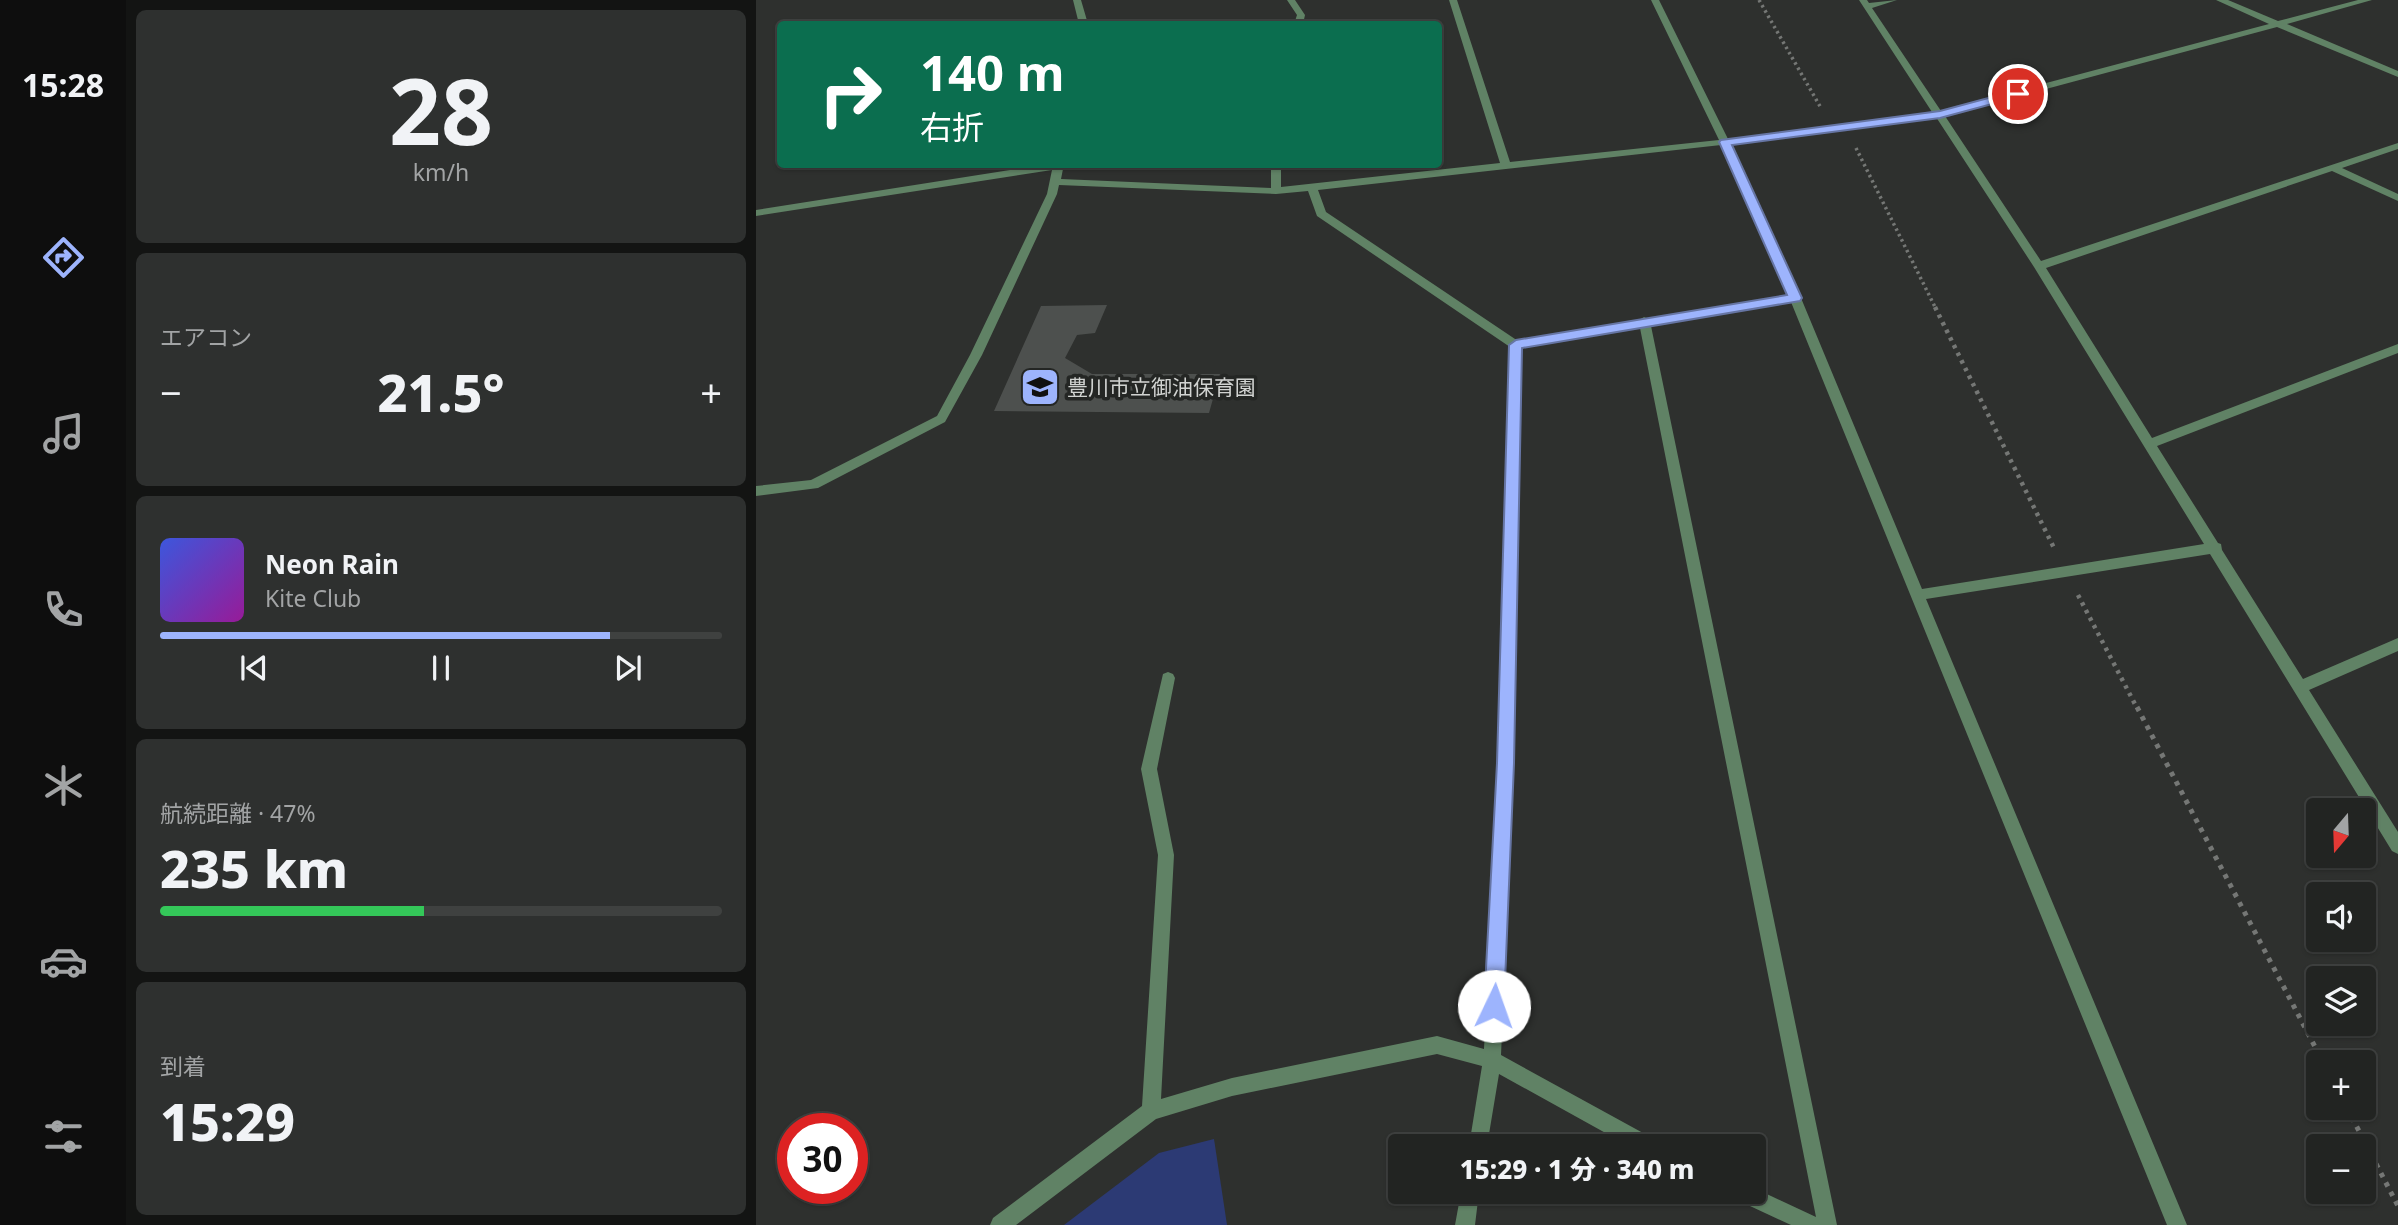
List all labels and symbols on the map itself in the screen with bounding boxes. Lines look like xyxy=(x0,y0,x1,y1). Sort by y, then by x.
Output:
pin xyxy=(1988,64,2048,124)
school or university icon: 豊川市立御油保育園 xyxy=(1019,366,1061,408)
place label: 豊川市立御油保育園 xyxy=(1067,373,1256,401)
north arrow xyxy=(2306,798,2376,868)
position arrow xyxy=(1457,969,1531,1043)
speed limit sign: 30 xyxy=(777,1113,868,1204)

